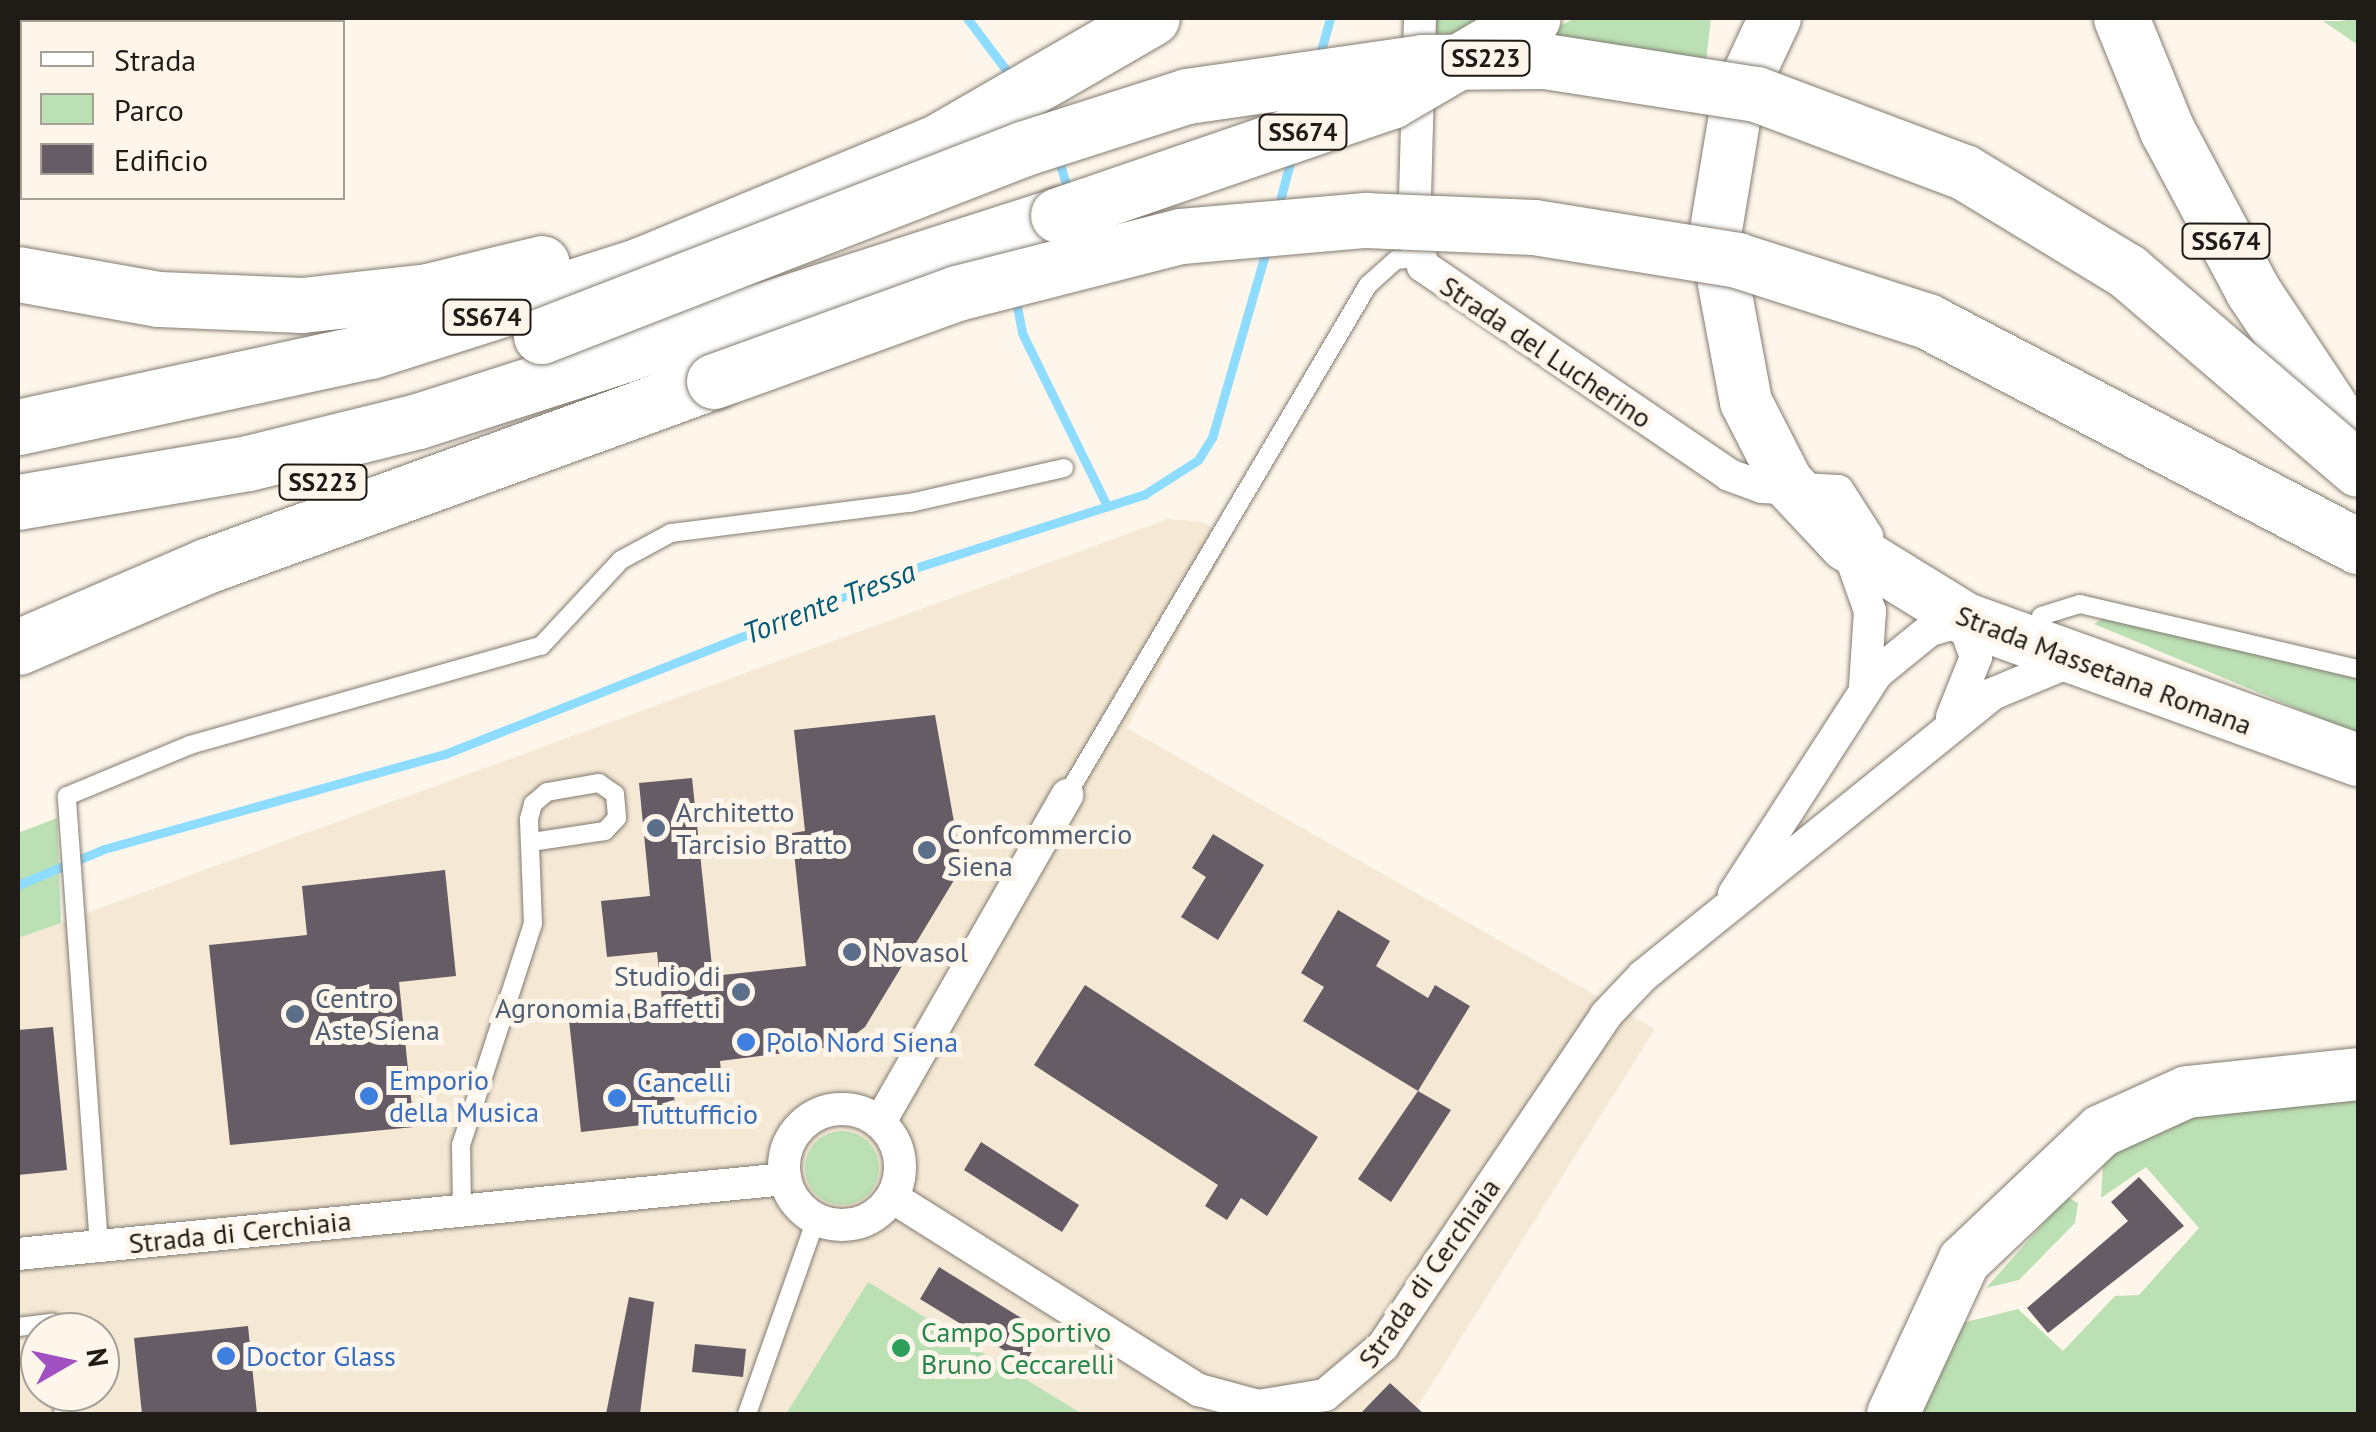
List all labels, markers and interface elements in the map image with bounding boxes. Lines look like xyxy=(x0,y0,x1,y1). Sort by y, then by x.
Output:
legend xyxy=(20,20,345,200)
road number: SS223 xyxy=(1441,38,1531,78)
text: Strada xyxy=(114,40,196,79)
text: Parco xyxy=(114,90,184,129)
road number: SS674 xyxy=(1258,112,1348,152)
text: Edificio xyxy=(114,140,208,179)
road number: SS674 xyxy=(2181,221,2271,261)
street label: Strada del Lucherino xyxy=(1434,269,1658,435)
road number: SS674 xyxy=(442,297,532,337)
road number: SS223 xyxy=(278,462,368,502)
water label: Torrente Tressa xyxy=(737,552,921,652)
street label: Strada Massetana Romana xyxy=(1951,598,2257,742)
place label: Architetto Tarcisio Bratto xyxy=(676,795,847,861)
marker: Architetto Tarcisio Bratto xyxy=(645,817,667,839)
place label: Confcommercio Siena xyxy=(947,817,1132,883)
marker: Confcommercio Siena xyxy=(916,839,938,861)
place label: Novasol xyxy=(872,935,968,969)
marker: Novasol xyxy=(841,941,863,963)
place label: Studio di Agronomia Baffetti xyxy=(495,959,721,1025)
place label: Centro Aste Siena xyxy=(315,981,440,1047)
marker: Studio di Agronomia Baffetti xyxy=(730,981,752,1003)
marker: Centro Aste Siena xyxy=(284,1003,306,1025)
place label: Polo Nord Siena xyxy=(766,1025,958,1059)
marker: Polo Nord Siena xyxy=(735,1031,757,1053)
place label: Emporio della Musica xyxy=(389,1063,539,1129)
place label: Cancelli Tuttufficio xyxy=(637,1065,758,1131)
marker: Emporio della Musica xyxy=(358,1085,380,1107)
marker: Cancelli Tuttufficio xyxy=(606,1087,628,1109)
street label: Strada di Cerchiaia xyxy=(1351,1172,1507,1374)
street label: Strada di Cerchiaia xyxy=(127,1204,353,1260)
north arrow xyxy=(20,1312,120,1412)
place label: Campo Sportivo Bruno Ceccarelli xyxy=(921,1315,1115,1381)
marker: Campo Sportivo Bruno Ceccarelli xyxy=(890,1337,912,1359)
place label: Doctor Glass xyxy=(246,1339,396,1373)
marker: Doctor Glass xyxy=(215,1345,237,1367)
text: N xyxy=(78,1346,118,1370)

